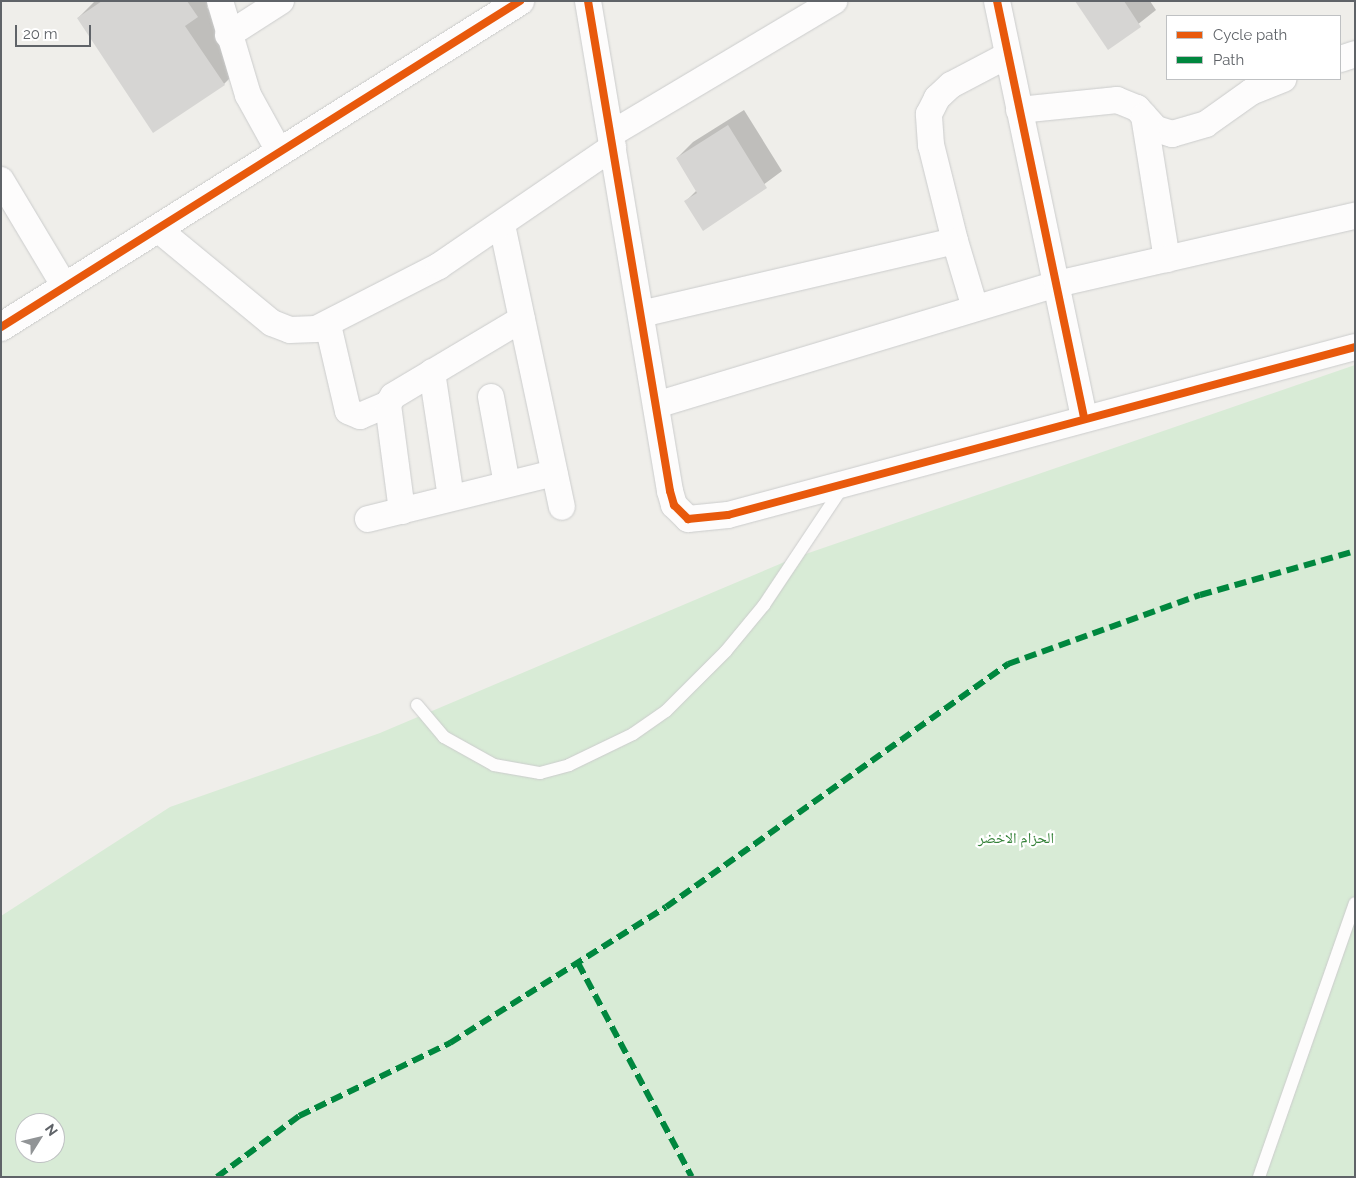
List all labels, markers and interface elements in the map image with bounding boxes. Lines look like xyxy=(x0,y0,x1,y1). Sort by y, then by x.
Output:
scale bar xyxy=(18,15,94,47)
legend xyxy=(1166,15,1341,80)
text: 20 m xyxy=(23,25,58,43)
text: Cycle path xyxy=(1213,26,1287,44)
text: Path xyxy=(1213,51,1244,69)
park label: الحزام الاخضر xyxy=(978,830,1054,848)
north arrow xyxy=(15,1113,65,1163)
text: N xyxy=(42,1121,61,1139)

